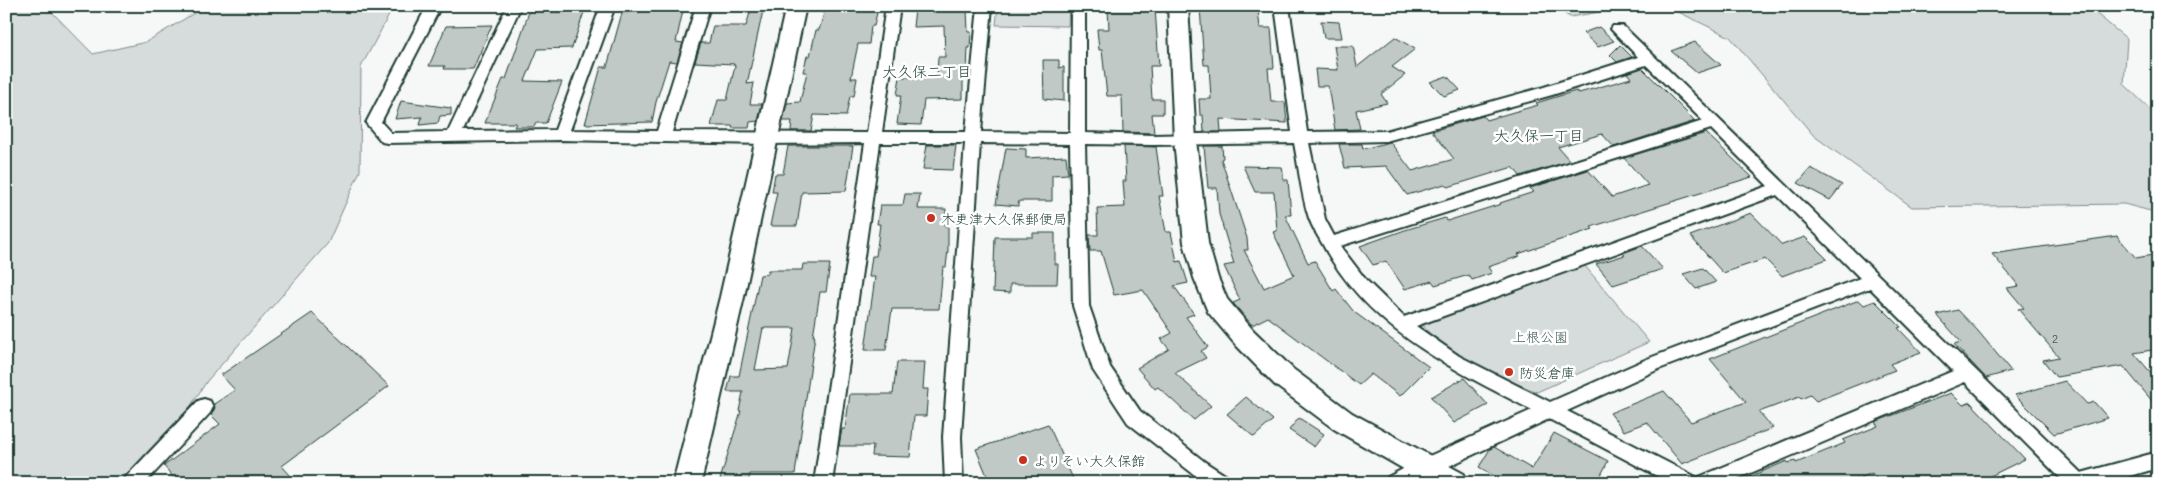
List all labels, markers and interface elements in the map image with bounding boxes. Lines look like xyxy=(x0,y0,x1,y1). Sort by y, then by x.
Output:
district label: 大久保二丁目 xyxy=(882,61,972,81)
district label: 大久保一丁目 xyxy=(1494,125,1584,145)
place label: 木更津大久保郵便局 xyxy=(941,209,1067,228)
marker: 木更津大久保郵便局 xyxy=(925,212,937,224)
park label: 上根公園 xyxy=(1512,327,1568,346)
house number: 2 xyxy=(2052,331,2058,346)
place label: 防災倉庫 xyxy=(1519,363,1575,382)
marker: 防災倉庫 xyxy=(1503,366,1515,378)
place label: よりそい大久保館 xyxy=(1033,451,1145,470)
marker: よりそい大久保館 xyxy=(1017,454,1029,466)

